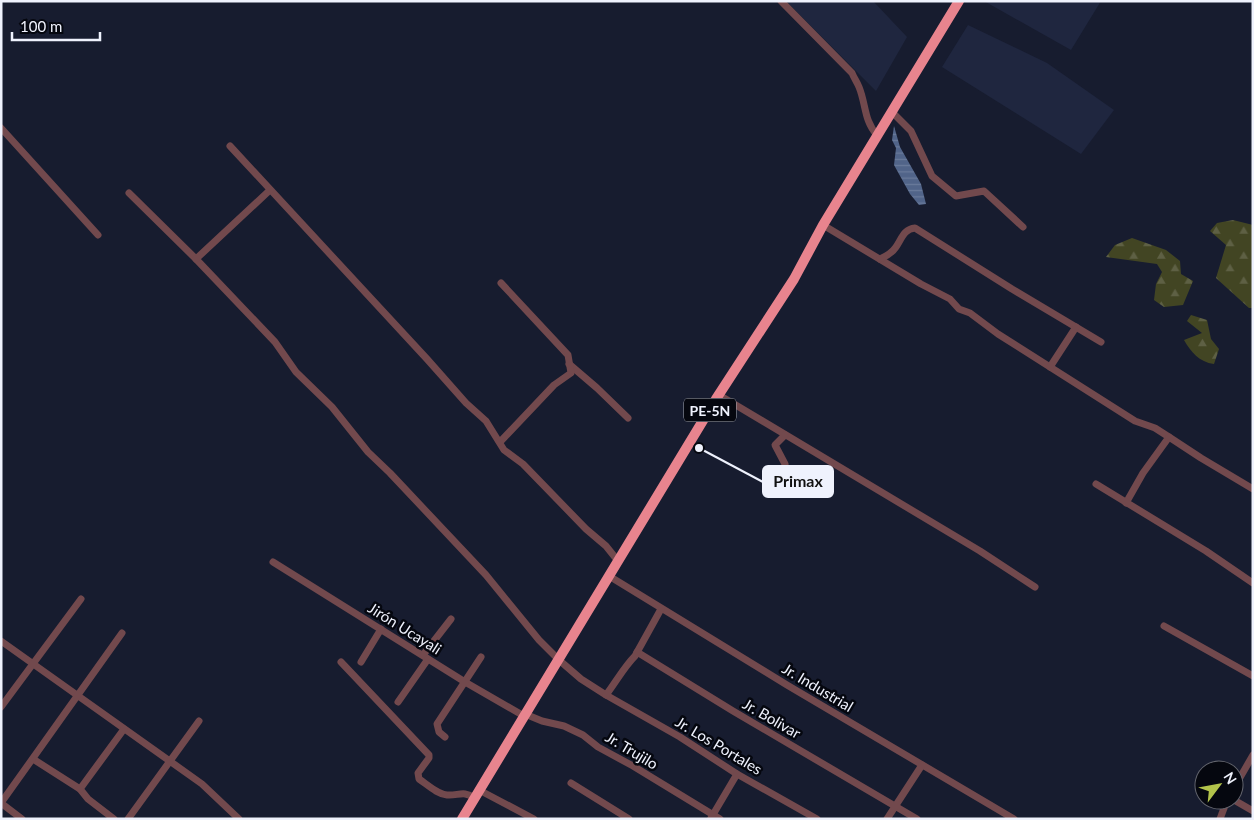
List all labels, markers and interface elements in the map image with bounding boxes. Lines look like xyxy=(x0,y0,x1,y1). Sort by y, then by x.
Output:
scale bar xyxy=(12,10,100,42)
text: 100 m xyxy=(20,17,62,35)
road number: PE-5N xyxy=(684,398,736,422)
callout: Primax xyxy=(763,466,833,497)
text: Primax xyxy=(773,471,823,490)
street label: Jirón Ucayali xyxy=(365,598,445,658)
street label: Jr. Industrial xyxy=(779,659,857,715)
street label: Jr. Bolivar xyxy=(740,694,805,742)
street label: Jr. Los Portales xyxy=(672,712,766,778)
street label: Jr. Trujilo xyxy=(602,727,662,773)
north arrow xyxy=(1194,760,1244,810)
text: N xyxy=(1220,769,1241,787)

